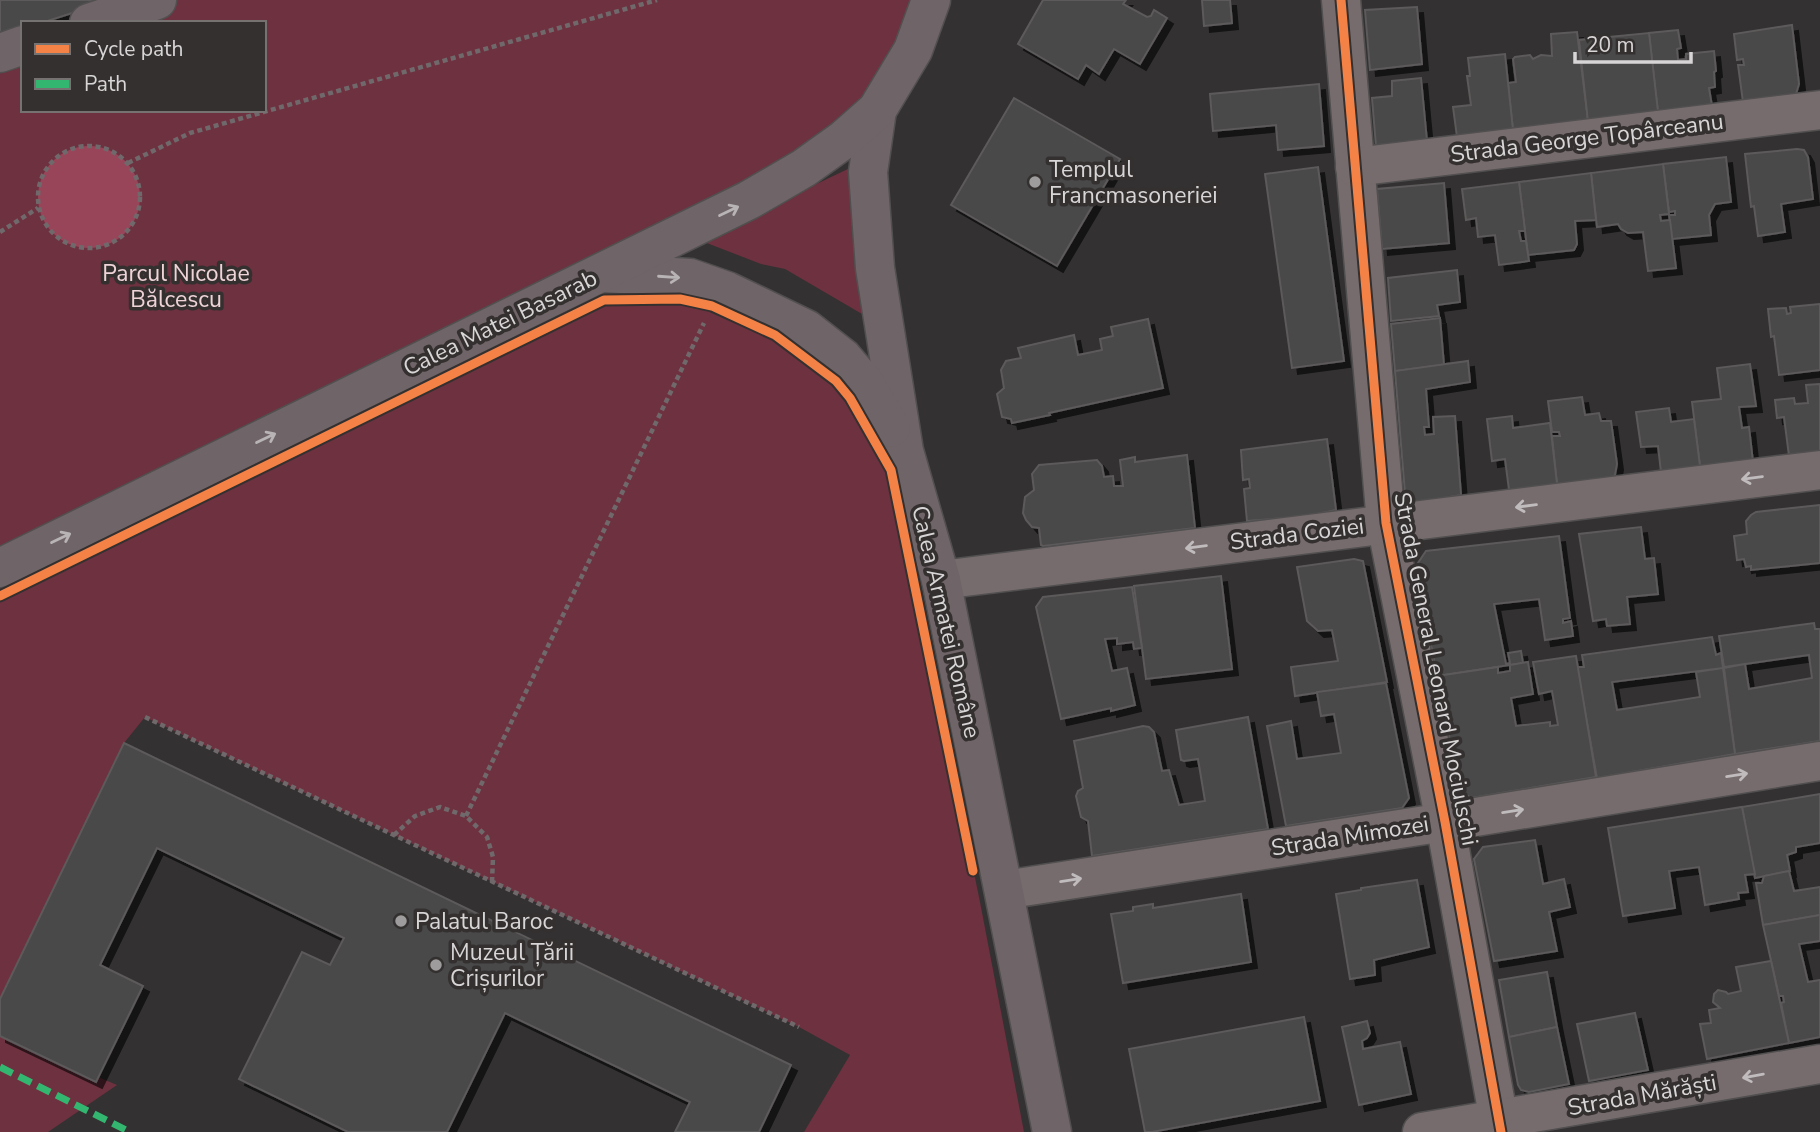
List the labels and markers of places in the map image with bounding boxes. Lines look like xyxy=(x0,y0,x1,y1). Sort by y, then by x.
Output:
place label: Templul Francmasoneriei xyxy=(1049,154,1218,211)
marker: Templul Francmasoneriei xyxy=(1027,174,1043,190)
place label: Palatul Baroc xyxy=(415,906,553,937)
marker: Palatul Baroc xyxy=(393,913,409,929)
place label: Muzeul Țării Crișurilor xyxy=(450,937,574,994)
marker: Muzeul Țării Crișurilor xyxy=(428,957,444,973)

